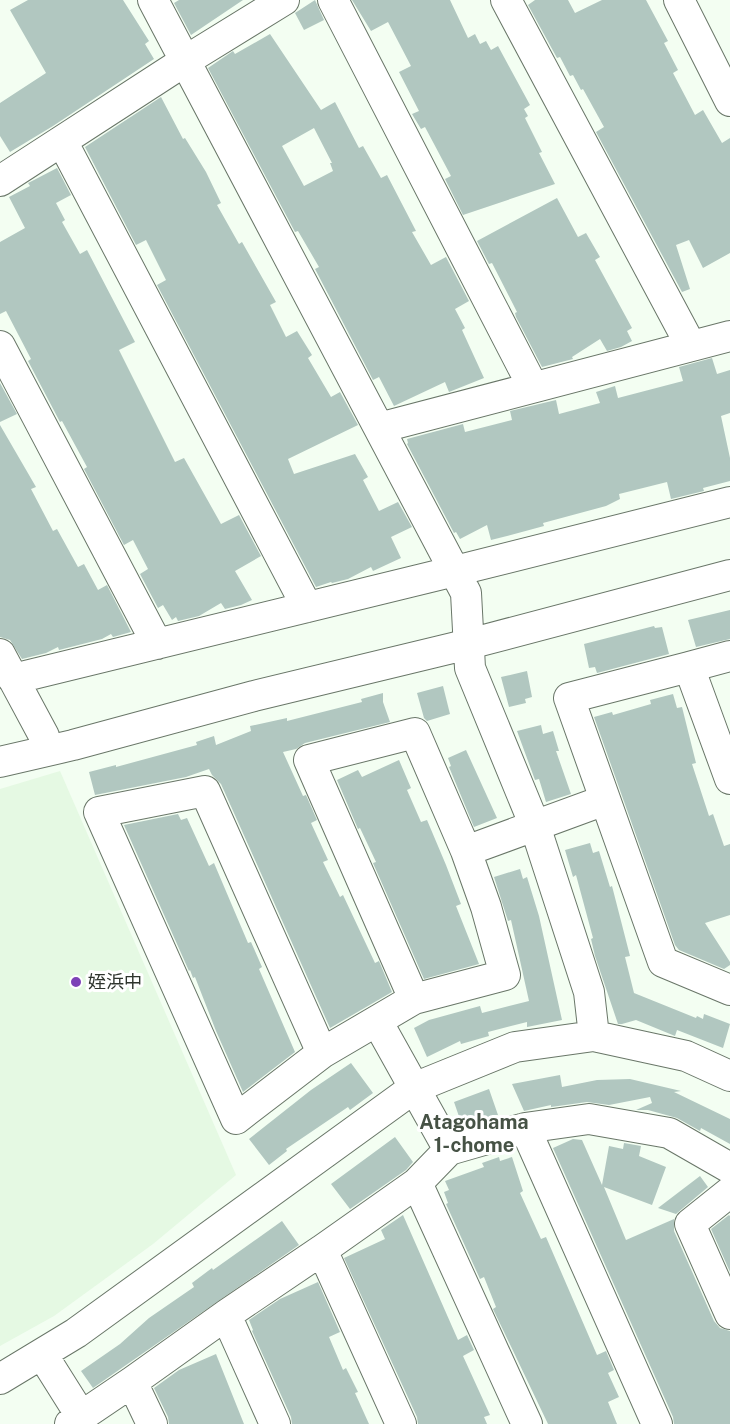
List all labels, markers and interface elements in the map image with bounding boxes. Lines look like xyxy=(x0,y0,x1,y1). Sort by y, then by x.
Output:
place label: 姪浜中 xyxy=(88,971,142,992)
marker: 姪浜中 xyxy=(69,975,83,989)
district label: Atagohama 1-chome xyxy=(419,1110,529,1157)

